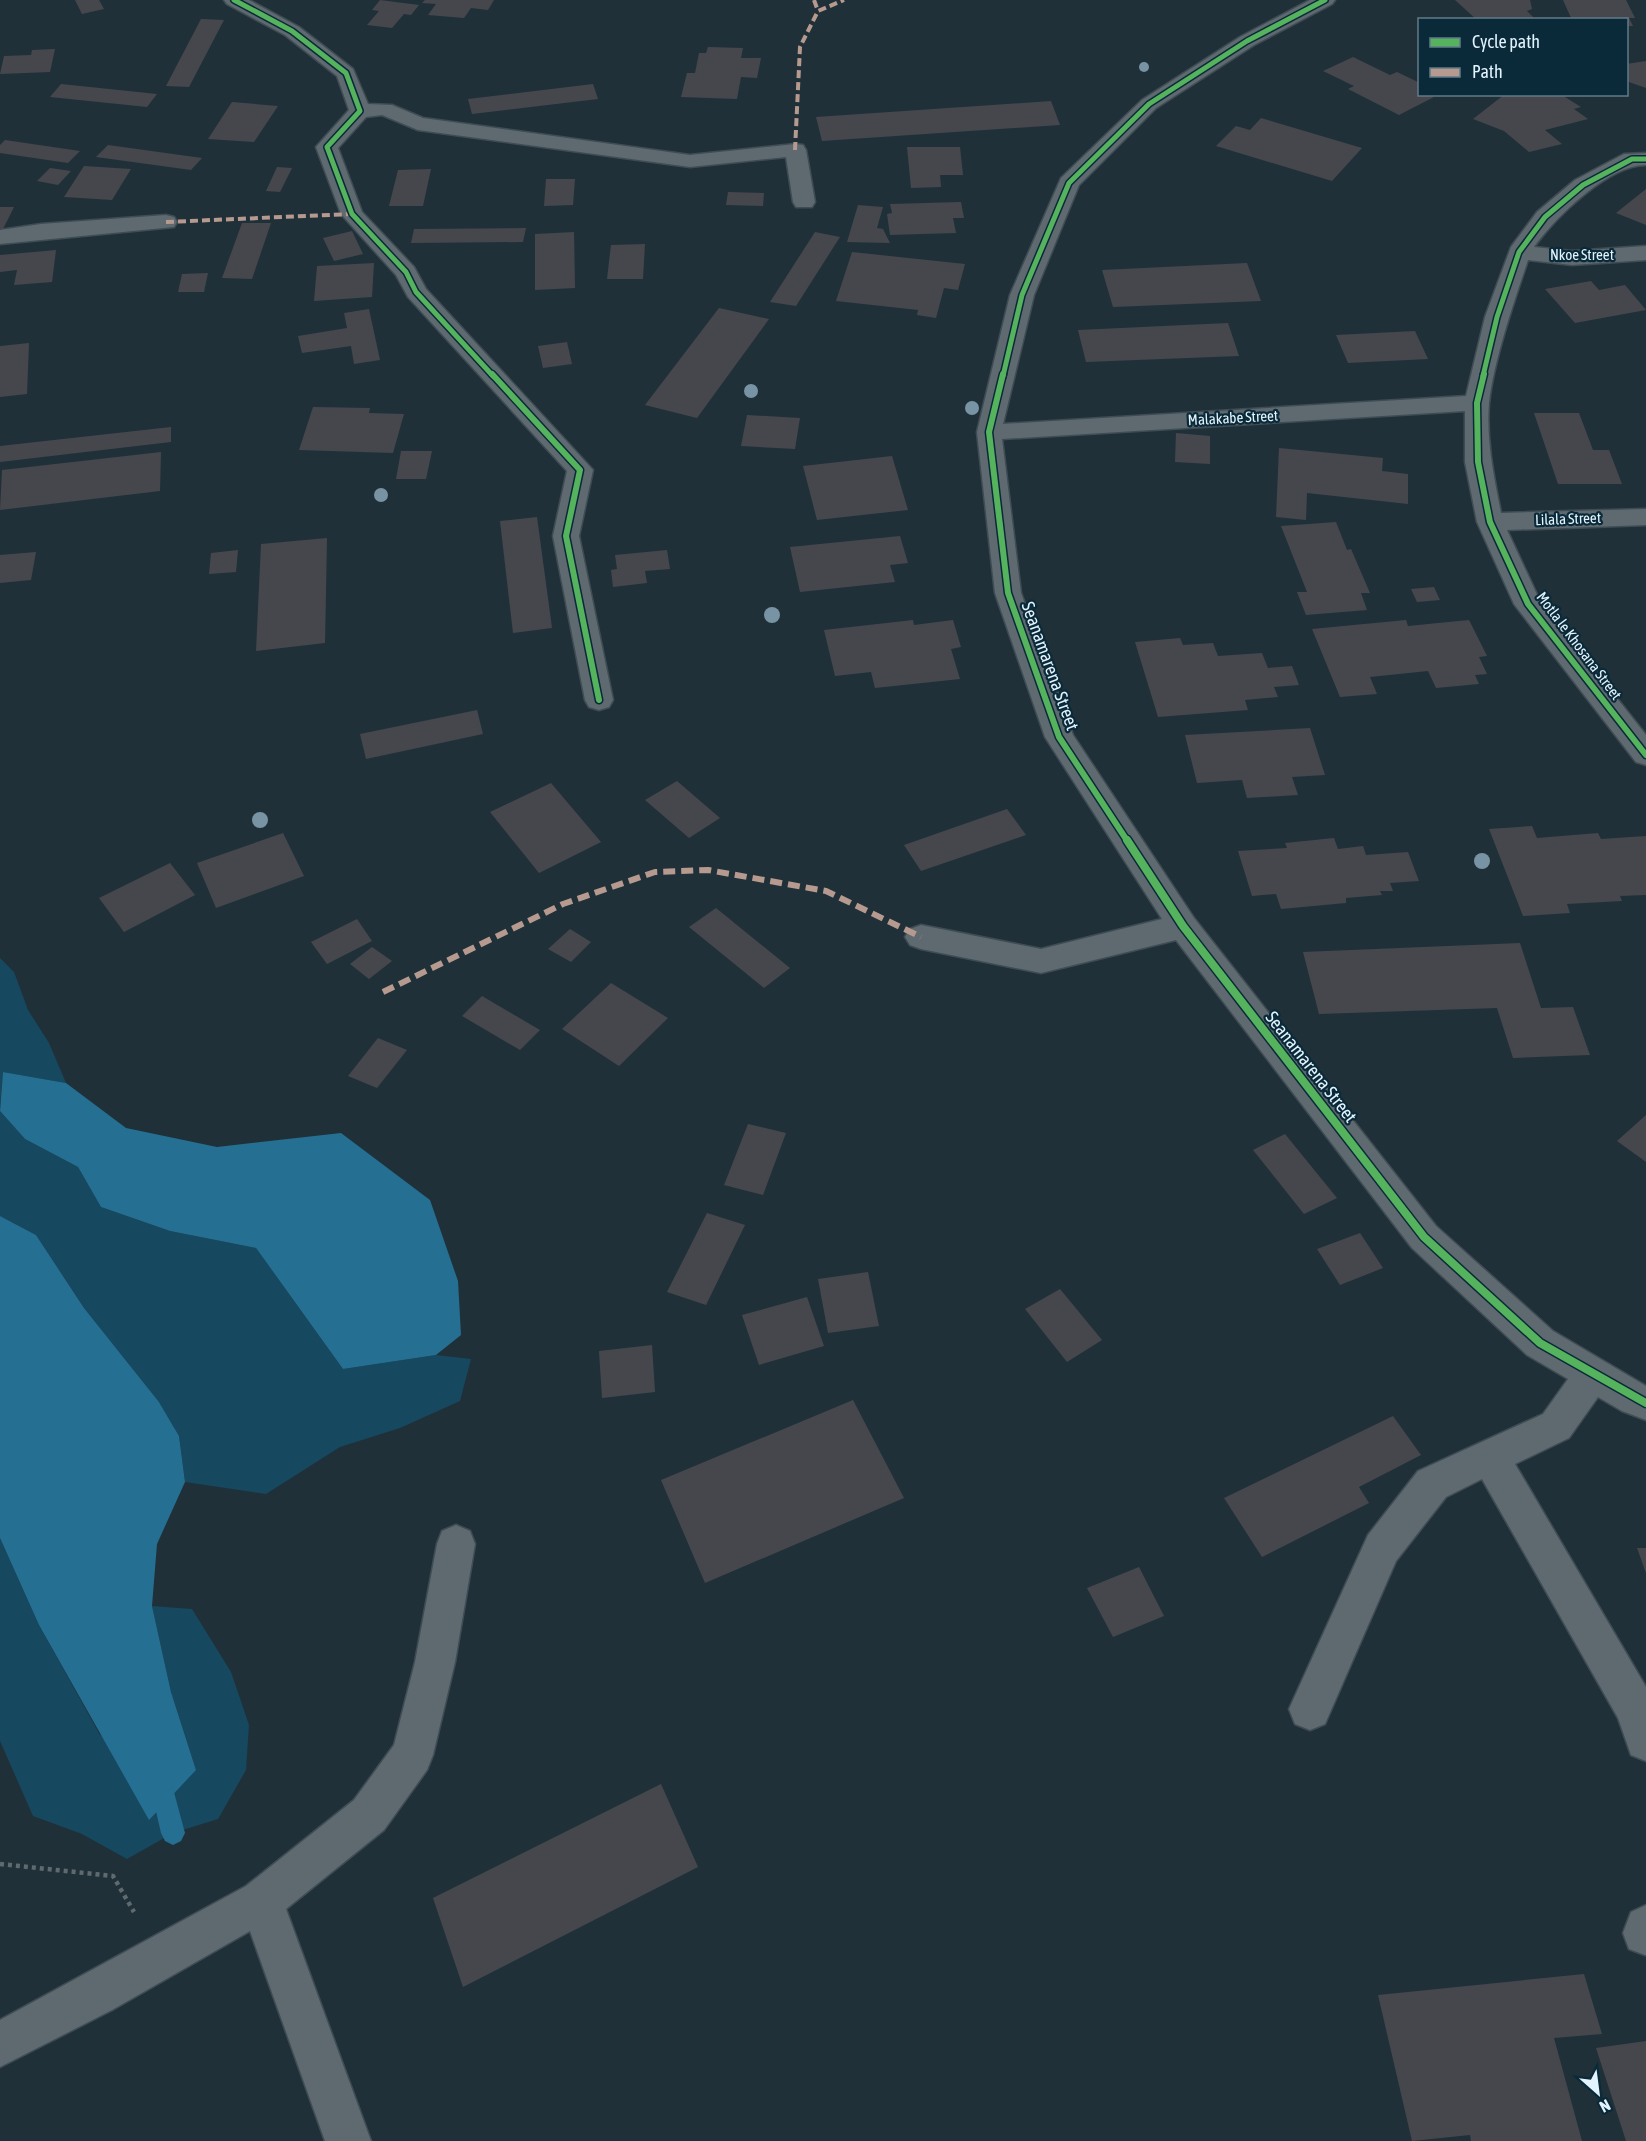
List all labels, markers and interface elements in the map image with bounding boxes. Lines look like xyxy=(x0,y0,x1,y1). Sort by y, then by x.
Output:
legend xyxy=(1418,18,1628,96)
text: Cycle path xyxy=(1472,31,1540,52)
text: Path xyxy=(1472,61,1503,82)
street label: Nkoe Street xyxy=(1550,246,1614,263)
street label: Malakabe Street xyxy=(1187,407,1279,428)
street label: Lilala Street xyxy=(1535,509,1601,528)
street label: Motla le Khosana Street xyxy=(1533,589,1625,703)
street label: Seanamarena Street xyxy=(1018,599,1083,733)
street label: Seanamarena Street xyxy=(1262,1007,1361,1126)
north arrow xyxy=(1568,2063,1628,2123)
text: N xyxy=(1597,2096,1613,2116)

